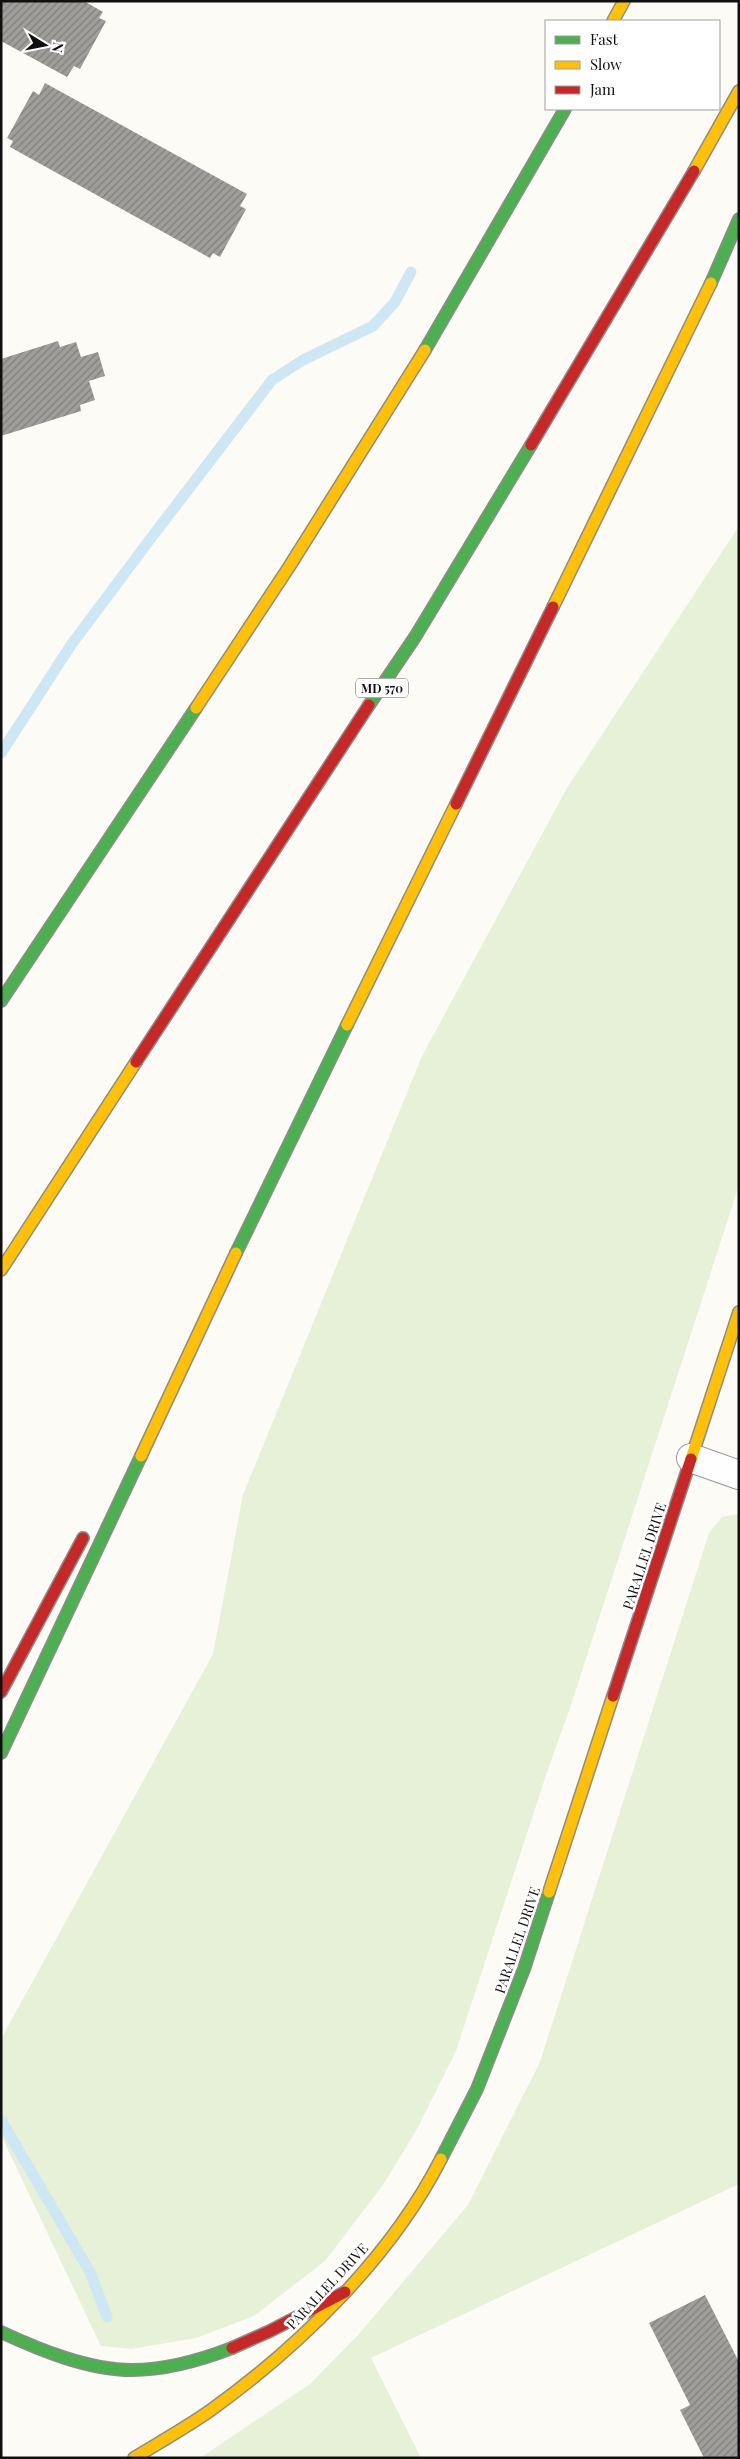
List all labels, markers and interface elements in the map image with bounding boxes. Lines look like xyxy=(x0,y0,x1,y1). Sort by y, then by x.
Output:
north arrow xyxy=(20,20,70,70)
legend xyxy=(545,20,720,110)
text: Fast xyxy=(590,29,619,49)
text: N xyxy=(48,41,69,54)
text: Slow xyxy=(590,54,622,74)
text: Jam xyxy=(589,79,616,99)
road number: MD 570 xyxy=(356,678,408,698)
street label: PARALLEL DRIVE xyxy=(618,1500,670,1612)
street label: PARALLEL DRIVE xyxy=(490,1884,544,1996)
street label: PARALLEL DRIVE xyxy=(282,2239,372,2333)

